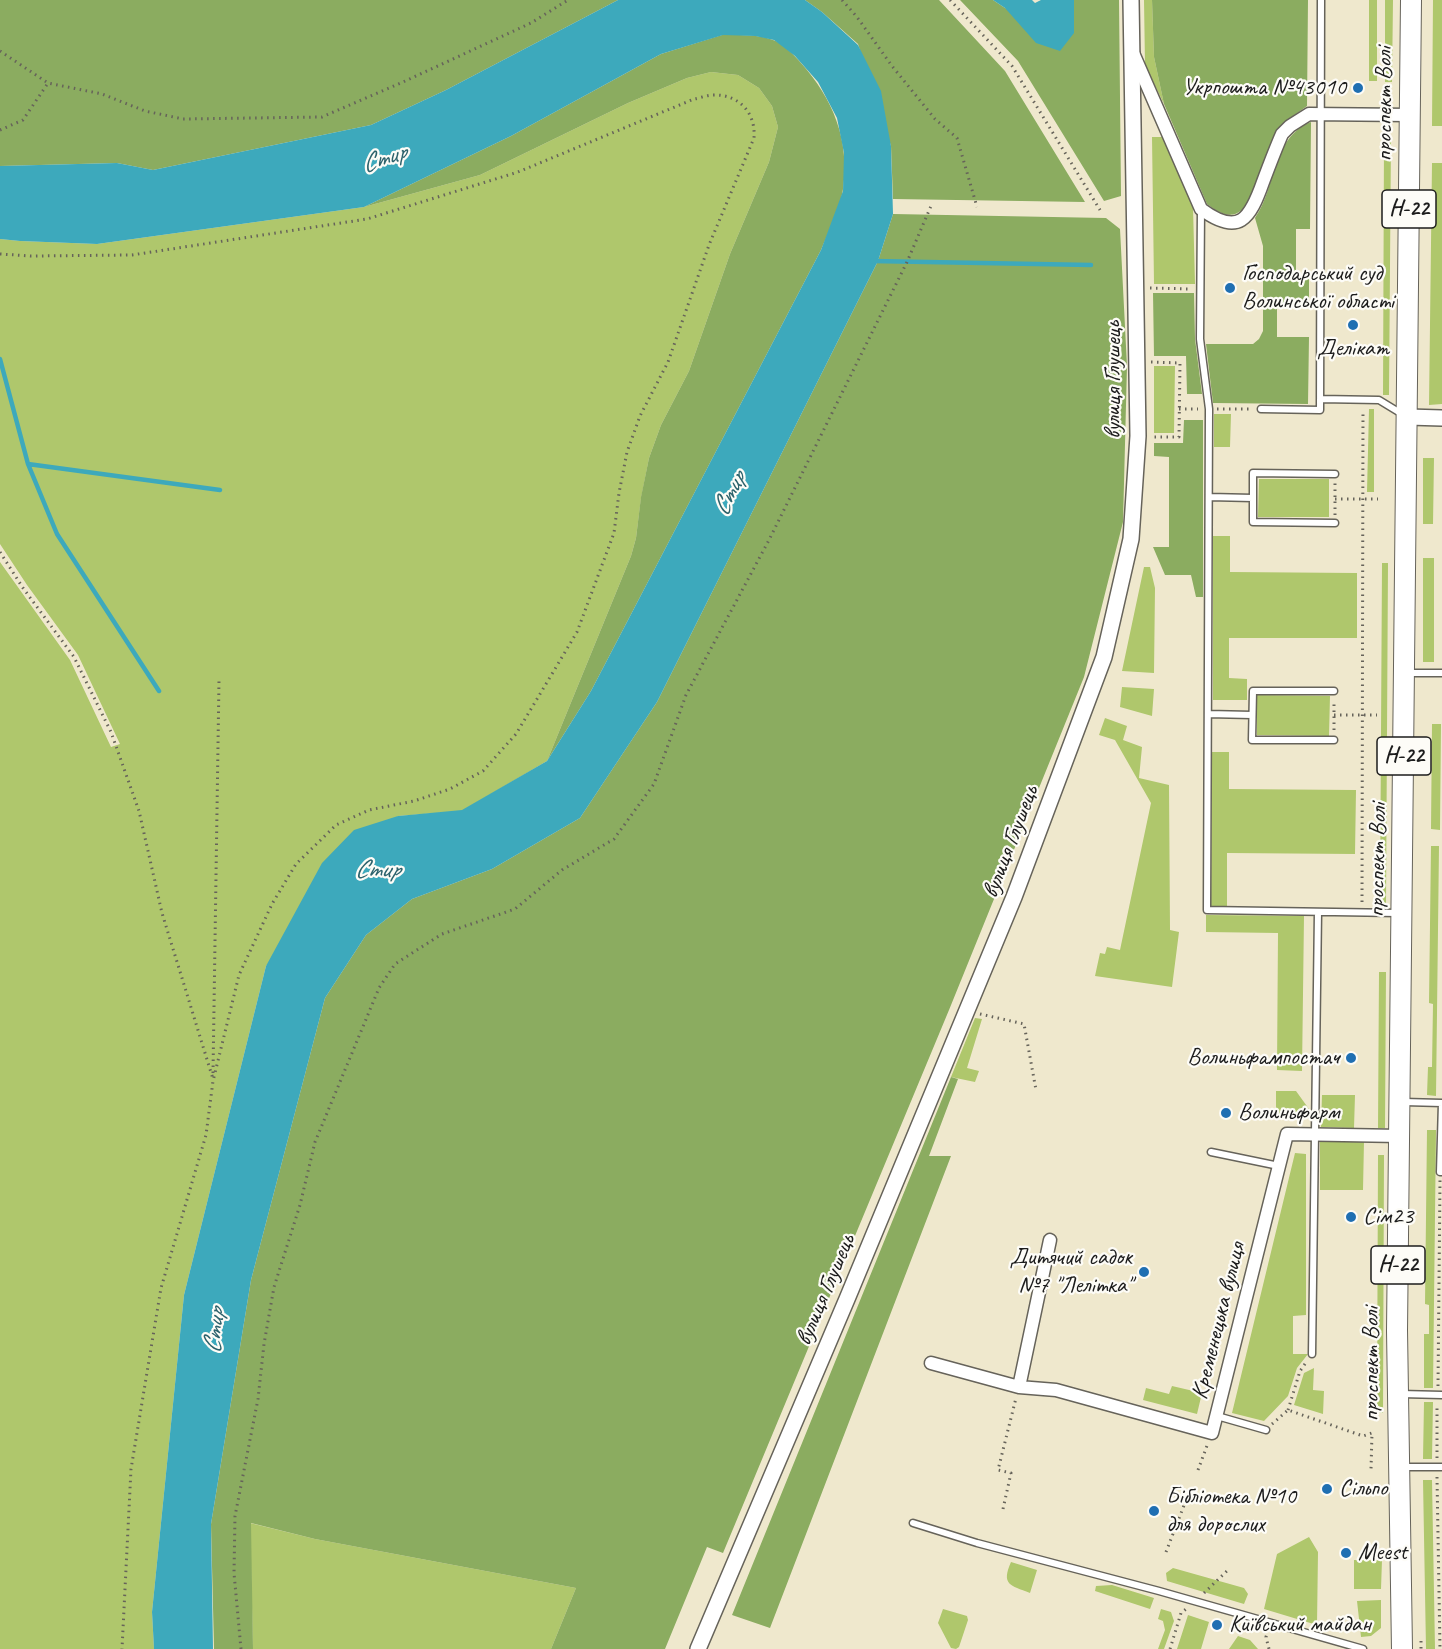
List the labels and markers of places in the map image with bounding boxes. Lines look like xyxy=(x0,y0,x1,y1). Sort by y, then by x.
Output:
place label: Укрпошта №43010 xyxy=(1182,74,1346,102)
marker: Укрпошта №43010 xyxy=(1351,81,1365,95)
place label: Господарський суд Волинської області xyxy=(1242,260,1394,316)
marker: Господарський суд Волинської області xyxy=(1223,281,1237,295)
marker: Делікат xyxy=(1346,318,1360,332)
place label: Делікат xyxy=(1317,335,1389,363)
place label: Волиньфампостач xyxy=(1187,1044,1339,1072)
marker: Волиньфампостач xyxy=(1344,1051,1358,1065)
place label: Волиньфарм xyxy=(1238,1099,1339,1127)
marker: Волиньфарм xyxy=(1219,1106,1233,1120)
place label: Сім23 xyxy=(1363,1203,1413,1231)
marker: Сім23 xyxy=(1344,1210,1358,1224)
place label: Дитячий садок №7 "Лелітка" xyxy=(1010,1244,1132,1300)
marker: Дитячий садок №7 "Лелітка" xyxy=(1137,1265,1151,1279)
place label: Сільпо xyxy=(1339,1475,1387,1503)
marker: Сільпо xyxy=(1320,1482,1334,1496)
place label: Бібліотека №10 для дорослих xyxy=(1166,1483,1296,1539)
marker: Бібліотека №10 для дорослих xyxy=(1147,1504,1161,1518)
place label: Meest xyxy=(1358,1539,1407,1567)
marker: Meest xyxy=(1339,1546,1353,1560)
place label: Київський майдан xyxy=(1229,1611,1371,1639)
marker: Київський майдан xyxy=(1210,1618,1224,1632)

